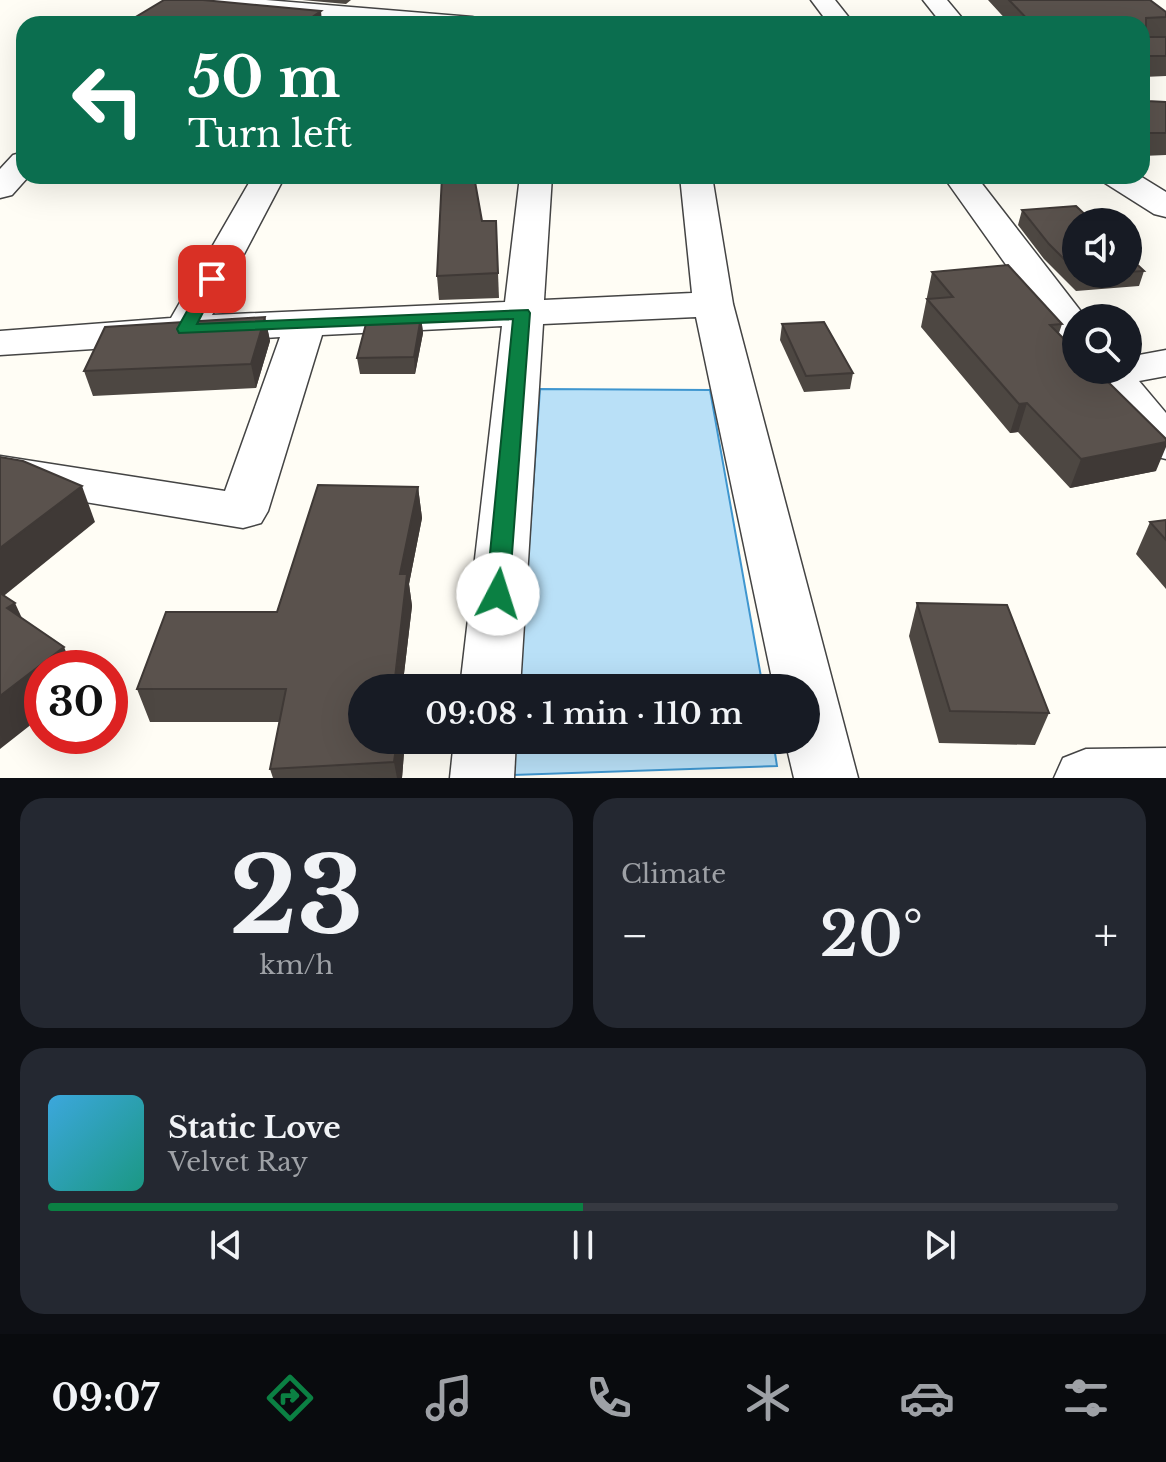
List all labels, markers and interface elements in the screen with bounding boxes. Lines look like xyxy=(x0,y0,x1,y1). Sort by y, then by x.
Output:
text: 50 m xyxy=(188,43,340,112)
icon: left xyxy=(56,48,160,152)
text: Turn left xyxy=(188,112,352,157)
map controls xyxy=(1062,208,1142,384)
button: sound xyxy=(1062,208,1142,288)
pin xyxy=(178,245,246,313)
icon: arrive xyxy=(190,257,234,301)
button: search xyxy=(1062,304,1142,384)
position arrow xyxy=(456,552,540,636)
speed limit sign: 30 xyxy=(24,650,128,754)
text: 09:08 · 1 min · 110 m xyxy=(425,695,743,732)
text: 23 xyxy=(230,832,363,961)
text: Climate xyxy=(621,858,726,890)
text: 20° xyxy=(820,898,923,972)
text: − xyxy=(621,908,649,963)
text: + xyxy=(1094,908,1118,963)
text: km/h xyxy=(260,949,333,981)
text: Static Love xyxy=(168,1109,341,1146)
text: Velvet Ray xyxy=(168,1146,308,1178)
icon: previous xyxy=(204,1223,248,1267)
icon: pause xyxy=(561,1223,605,1267)
icon: next xyxy=(918,1223,962,1267)
icon: directions xyxy=(262,1370,318,1426)
icon: music xyxy=(421,1370,477,1426)
icon: phone xyxy=(581,1370,637,1426)
icon: climate xyxy=(740,1370,796,1426)
icon: car xyxy=(899,1370,955,1426)
icon: filters xyxy=(1058,1370,1114,1426)
text: 09:07 xyxy=(52,1376,159,1421)

